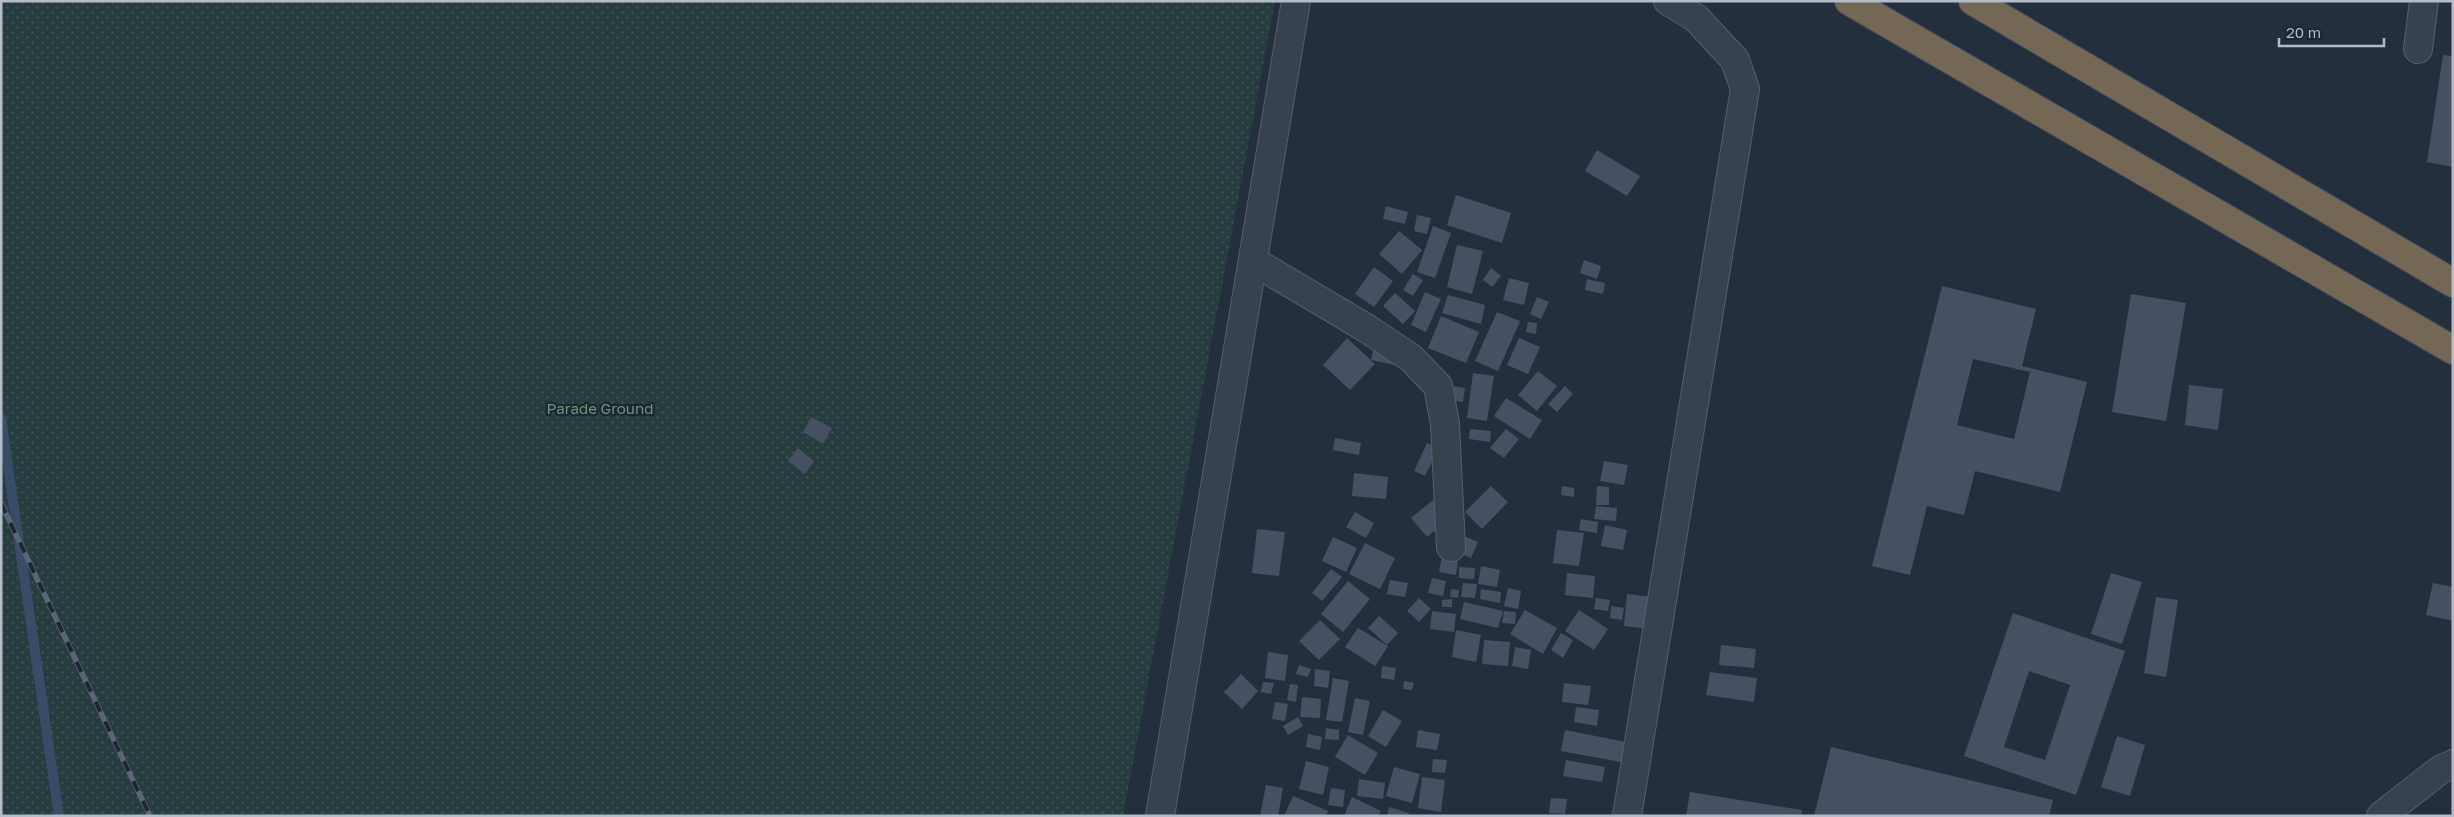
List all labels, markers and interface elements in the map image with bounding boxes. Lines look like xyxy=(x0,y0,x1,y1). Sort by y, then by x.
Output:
scale bar xyxy=(2279,15,2384,47)
text: 20 m xyxy=(2286,23,2321,41)
park label: Parade Ground xyxy=(547,399,653,417)

